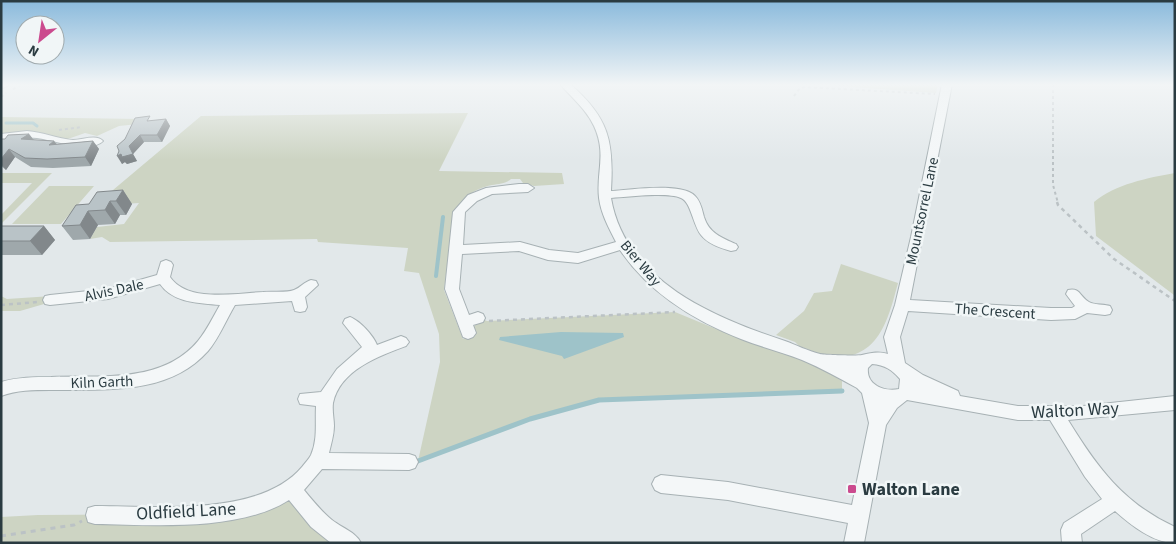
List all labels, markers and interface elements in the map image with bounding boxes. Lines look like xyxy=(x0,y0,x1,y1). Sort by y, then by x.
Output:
north arrow xyxy=(15,15,65,65)
text: N xyxy=(25,39,43,61)
street label: Mountsorrel Lane xyxy=(901,155,944,267)
street label: Bier Way xyxy=(615,236,666,291)
street label: Alvis Dale xyxy=(83,274,146,307)
street label: The Crescent xyxy=(954,298,1036,325)
street label: Kiln Garth xyxy=(70,371,134,394)
street label: Walton Way xyxy=(1030,396,1120,425)
place label: Walton Lane xyxy=(862,477,960,502)
marker: Walton Lane xyxy=(846,483,858,495)
street label: Oldfield Lane xyxy=(135,496,237,527)

